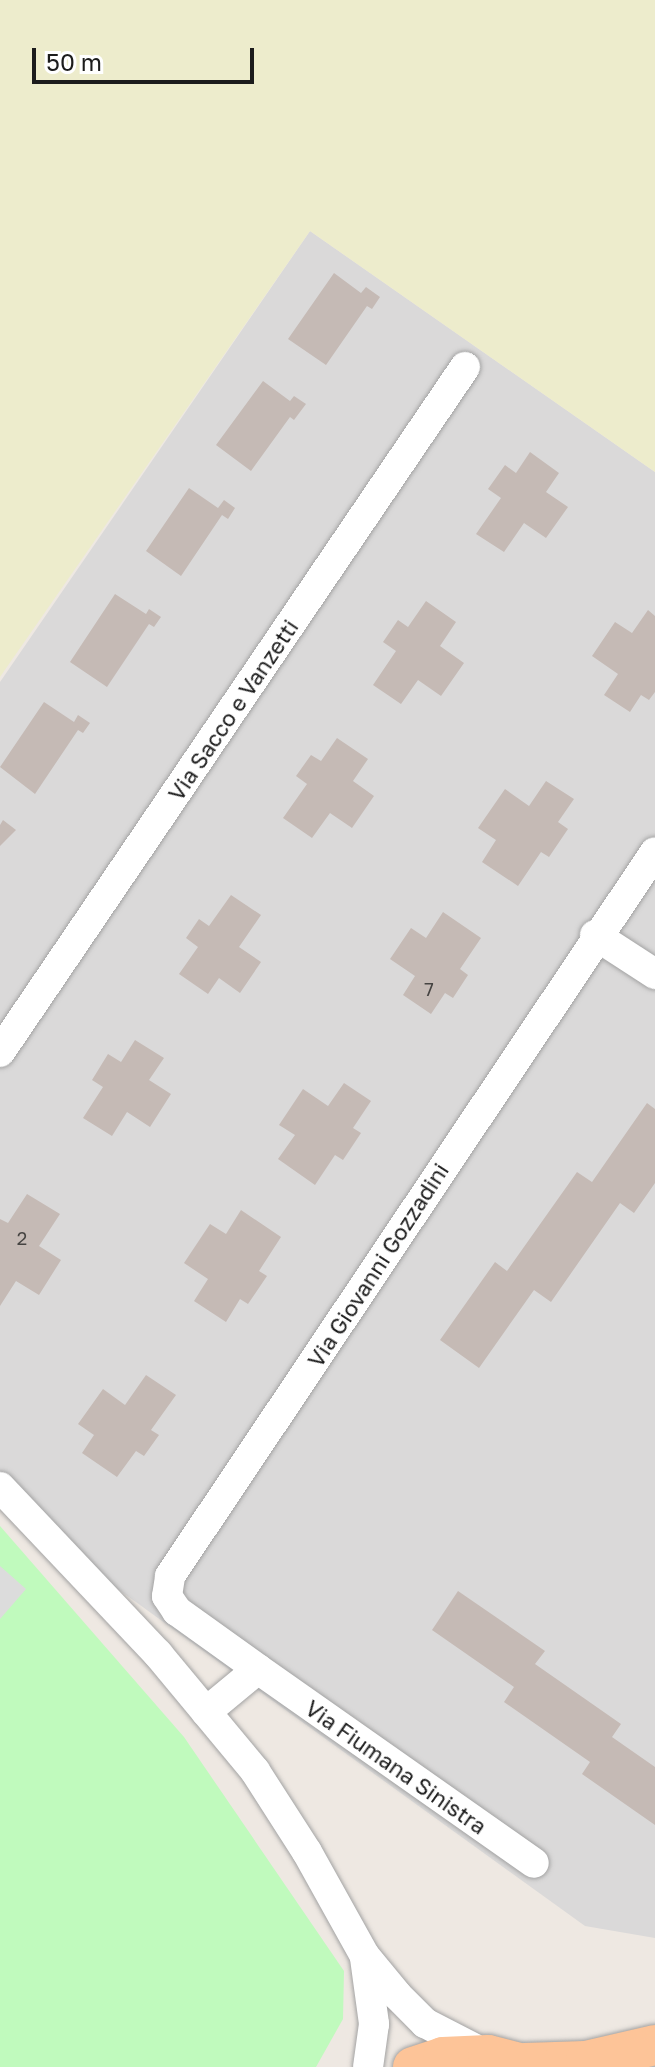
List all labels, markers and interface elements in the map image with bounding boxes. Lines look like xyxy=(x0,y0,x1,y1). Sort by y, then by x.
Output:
scale bar xyxy=(36,32,258,82)
text: 50 m xyxy=(46,47,102,76)
street label: Via Sacco e Vanzetti xyxy=(163,614,303,806)
house number: 7 xyxy=(424,978,434,1000)
street label: Via Giovanni Gozzadini xyxy=(302,1158,454,1372)
house number: 2 xyxy=(17,1227,27,1249)
street label: Via Fiumana Sinistra xyxy=(300,1695,492,1839)

